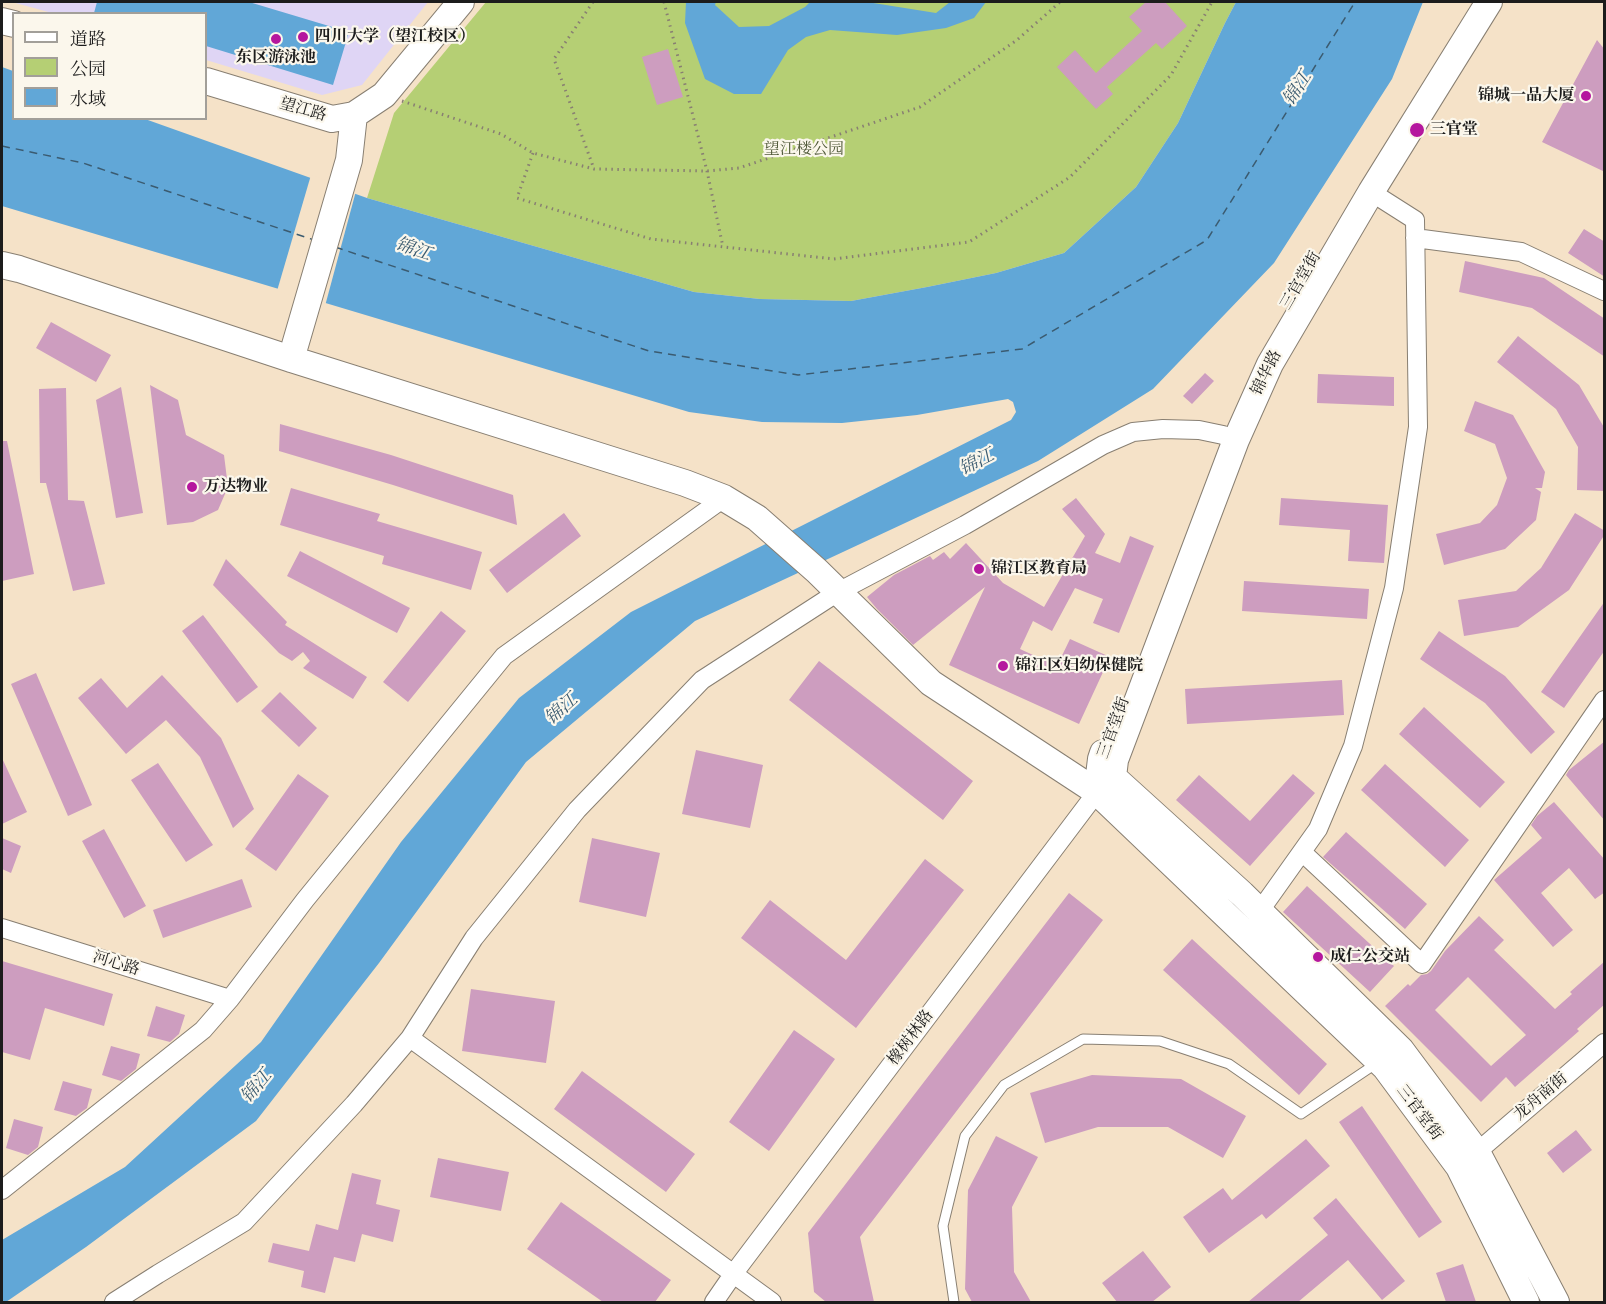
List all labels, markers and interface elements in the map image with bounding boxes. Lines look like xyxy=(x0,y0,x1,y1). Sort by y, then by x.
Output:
legend xyxy=(12,12,207,120)
place label: 四川大学（望江校区） xyxy=(315,27,475,47)
text: 道路 xyxy=(70,29,106,50)
marker: 四川大学（望江校区） xyxy=(296,30,310,44)
marker: 东区游泳池 xyxy=(269,32,283,46)
place label: 东区游泳池 xyxy=(236,48,316,68)
text: 公园 xyxy=(70,59,106,80)
water label: 锦江 xyxy=(1279,68,1317,110)
place label: 锦城一品大厦 xyxy=(1478,86,1574,106)
text: 水域 xyxy=(70,89,106,110)
marker: 锦城一品大厦 xyxy=(1579,89,1593,103)
street label: 望江路 xyxy=(277,94,329,126)
place label: 三官堂 xyxy=(1430,120,1478,140)
marker: 三官堂 xyxy=(1408,121,1426,139)
park label: 望江楼公园 xyxy=(764,140,844,160)
water label: 锦江 xyxy=(392,234,434,266)
street label: 三官堂街 xyxy=(1277,248,1325,314)
street label: 锦华路 xyxy=(1248,347,1286,399)
water label: 锦江 xyxy=(956,445,998,481)
place label: 万达物业 xyxy=(204,477,268,497)
marker: 万达物业 xyxy=(185,480,199,494)
place label: 锦江区教育局 xyxy=(991,559,1087,579)
marker: 锦江区教育局 xyxy=(972,562,986,576)
place label: 锦江区妇幼保健院 xyxy=(1015,656,1143,676)
marker: 锦江区妇幼保健院 xyxy=(996,659,1010,673)
water label: 锦江 xyxy=(541,690,583,730)
street label: 三官堂街 xyxy=(1094,695,1134,761)
place label: 成仁公交站 xyxy=(1330,947,1410,967)
street label: 河心路 xyxy=(90,948,142,980)
marker: 成仁公交站 xyxy=(1311,950,1325,964)
street label: 橡树林路 xyxy=(884,1007,938,1069)
water label: 锦江 xyxy=(237,1066,277,1108)
street label: 龙舟南街 xyxy=(1510,1069,1572,1125)
street label: 三官堂街 xyxy=(1392,1082,1446,1144)

